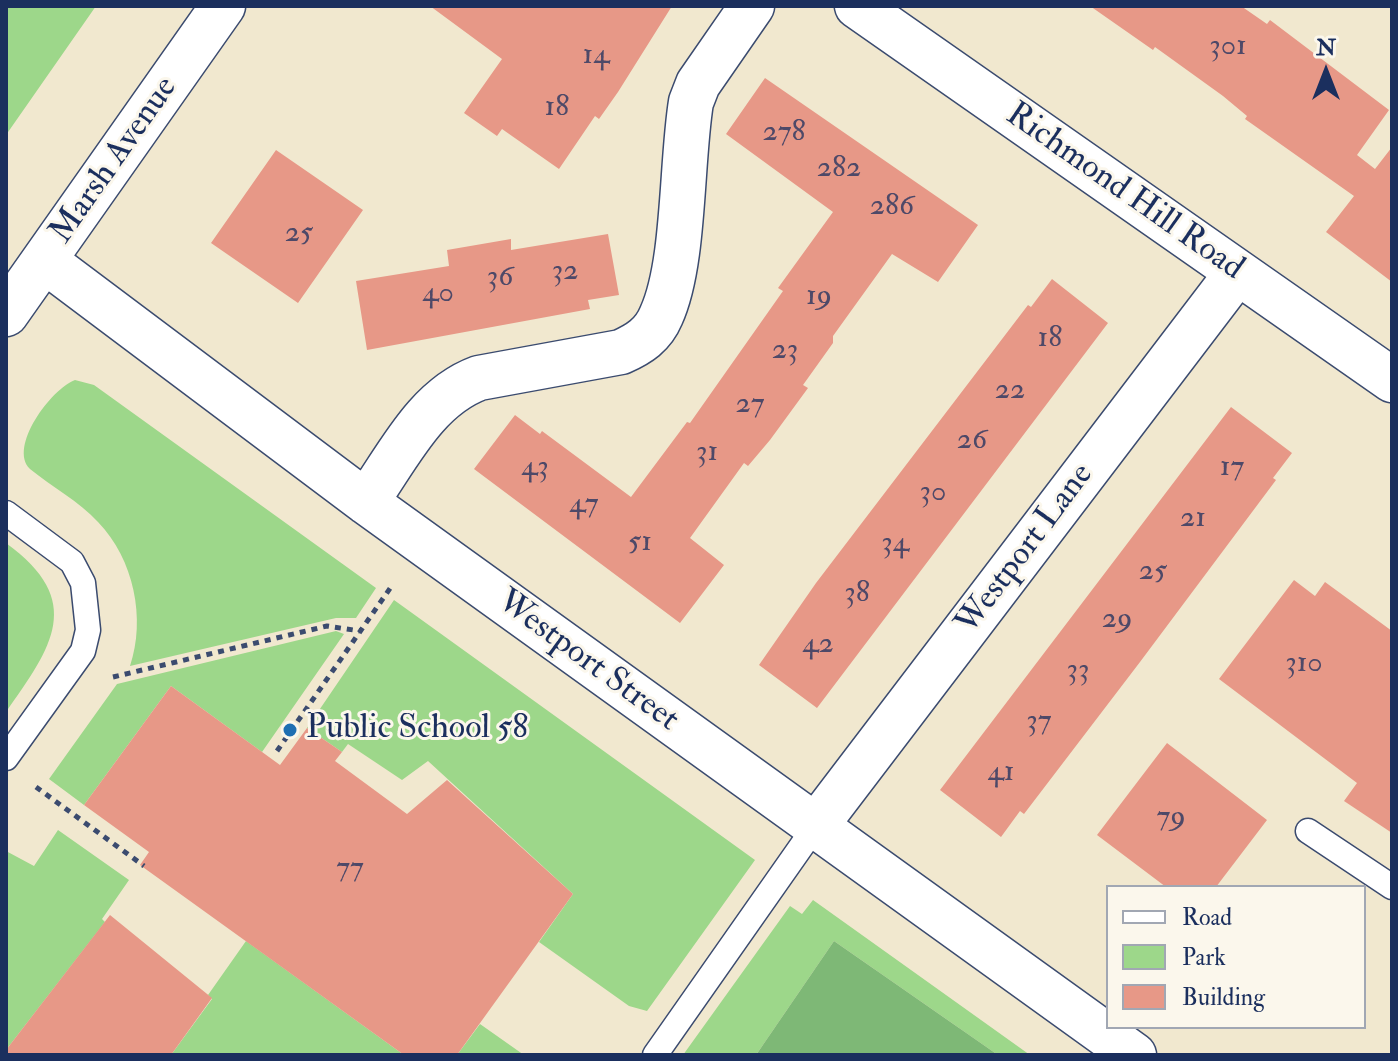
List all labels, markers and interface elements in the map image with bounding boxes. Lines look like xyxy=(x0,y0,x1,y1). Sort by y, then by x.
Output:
house number: 301 xyxy=(1209,30,1247,66)
north arrow xyxy=(1286,32,1366,112)
text: N xyxy=(1316,34,1336,62)
house number: 14 xyxy=(583,39,609,75)
street label: Marsh Avenue xyxy=(43,70,187,252)
house number: 18 xyxy=(545,91,569,127)
street label: Richmond Hill Road xyxy=(997,96,1251,290)
house number: 278 xyxy=(763,116,805,152)
house number: 282 xyxy=(817,152,861,188)
house number: 286 xyxy=(870,190,914,226)
house number: 25 xyxy=(285,217,313,253)
house number: 32 xyxy=(552,255,578,291)
house number: 36 xyxy=(487,261,513,297)
house number: 40 xyxy=(422,277,454,313)
house number: 19 xyxy=(806,280,832,316)
house number: 18 xyxy=(1038,322,1062,358)
house number: 23 xyxy=(772,334,798,370)
house number: 22 xyxy=(995,374,1025,410)
house number: 27 xyxy=(736,388,764,424)
house number: 26 xyxy=(957,424,987,460)
house number: 31 xyxy=(696,436,718,472)
house number: 43 xyxy=(521,451,549,487)
house number: 17 xyxy=(1220,451,1244,487)
street label: Westport Lane xyxy=(949,457,1103,643)
house number: 30 xyxy=(920,476,946,512)
house number: 47 xyxy=(569,488,599,524)
house number: 21 xyxy=(1180,502,1206,538)
house number: 51 xyxy=(628,526,652,562)
house number: 34 xyxy=(881,527,909,563)
house number: 25 xyxy=(1139,555,1167,591)
house number: 38 xyxy=(844,577,870,613)
street label: Westport Street xyxy=(488,582,686,742)
house number: 29 xyxy=(1102,603,1132,639)
house number: 42 xyxy=(802,628,834,664)
house number: 310 xyxy=(1285,647,1323,683)
house number: 33 xyxy=(1066,654,1090,690)
house number: 37 xyxy=(1026,705,1052,741)
place label: Public School 58 xyxy=(306,710,528,750)
marker: Public School 58 xyxy=(281,721,299,739)
house number: 41 xyxy=(988,756,1014,792)
house number: 79 xyxy=(1156,801,1186,837)
house number: 77 xyxy=(336,852,364,888)
legend xyxy=(1106,885,1366,1029)
text: Road xyxy=(1182,902,1232,933)
text: Park xyxy=(1182,942,1226,973)
text: Building xyxy=(1182,982,1265,1013)

